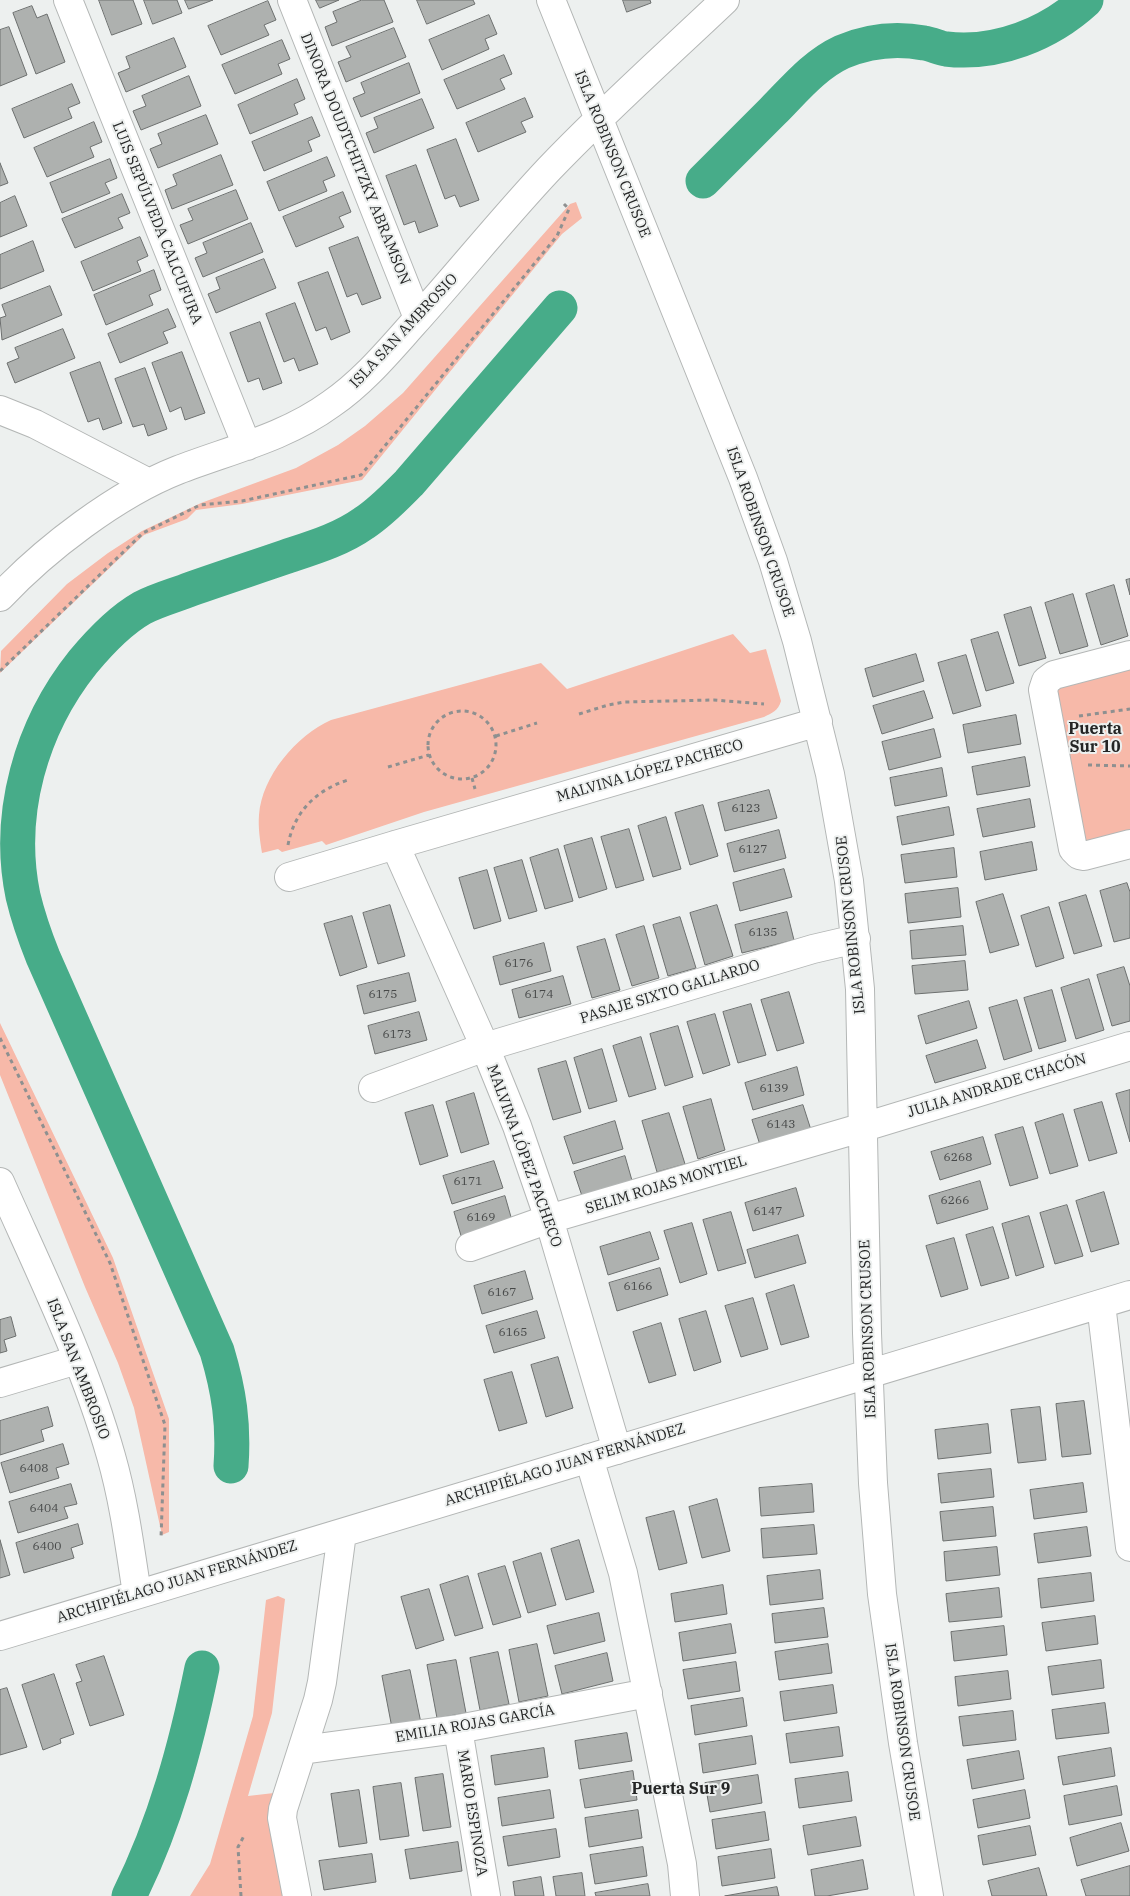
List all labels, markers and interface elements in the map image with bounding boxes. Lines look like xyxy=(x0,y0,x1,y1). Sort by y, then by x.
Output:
street label: DINORA DOUDTCHITZKY ABRAMSON xyxy=(296,31,414,287)
street label: ISLA ROBINSON CRUSOE xyxy=(570,68,654,240)
street label: LUIS SEPÚLVEDA CALCUFURA xyxy=(108,119,206,327)
street label: ISLA SAN AMBROSIO xyxy=(346,270,462,392)
street label: ISLA ROBINSON CRUSOE xyxy=(722,444,798,620)
district label: Puerta Sur 10 xyxy=(1068,719,1122,757)
street label: MALVINA LÓPEZ PACHECO xyxy=(555,736,745,806)
house number: 6123 xyxy=(732,802,760,816)
street label: ISLA ROBINSON CRUSOE xyxy=(833,835,869,1015)
house number: 6127 xyxy=(739,843,767,857)
house number: 6135 xyxy=(749,926,777,940)
street label: PASAJE SIXTO GALLARDO xyxy=(578,956,762,1028)
house number: 6176 xyxy=(505,957,533,971)
house number: 6175 xyxy=(369,988,397,1002)
house number: 6174 xyxy=(525,988,553,1002)
house number: 6173 xyxy=(383,1028,411,1042)
street label: JULIA ANDRADE CHACÓN xyxy=(905,1050,1089,1122)
street label: MALVINA LÓPEZ PACHECO xyxy=(483,1062,565,1250)
house number: 6139 xyxy=(760,1082,788,1096)
house number: 6143 xyxy=(767,1118,795,1132)
house number: 6268 xyxy=(944,1151,972,1165)
street label: SELIM ROJAS MONTIEL xyxy=(583,1152,749,1218)
house number: 6171 xyxy=(454,1175,482,1189)
house number: 6266 xyxy=(941,1194,969,1208)
house number: 6147 xyxy=(754,1205,782,1219)
house number: 6169 xyxy=(467,1211,495,1225)
street label: ISLA ROBINSON CRUSOE xyxy=(856,1239,880,1419)
house number: 6166 xyxy=(624,1280,652,1294)
house number: 6167 xyxy=(488,1286,516,1300)
street label: ISLA SAN AMBROSIO xyxy=(43,1296,113,1442)
house number: 6165 xyxy=(499,1326,527,1340)
street label: ARCHIPIÉLAGO JUAN FERNÁNDEZ xyxy=(442,1420,688,1510)
house number: 6408 xyxy=(20,1462,48,1476)
house number: 6404 xyxy=(30,1502,58,1516)
street label: ARCHIPIÉLAGO JUAN FERNÁNDEZ xyxy=(54,1537,300,1627)
house number: 6400 xyxy=(33,1540,61,1554)
street label: ISLA ROBINSON CRUSOE xyxy=(881,1642,923,1822)
street label: EMILIA ROJAS GARCÍA xyxy=(394,1701,556,1747)
street label: MARIO ESPINOZA xyxy=(453,1748,491,1878)
district label: Puerta Sur 9 xyxy=(632,1779,730,1799)

